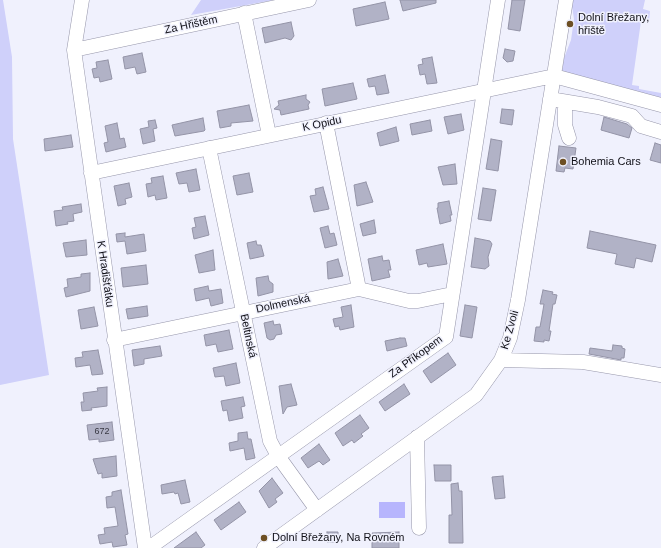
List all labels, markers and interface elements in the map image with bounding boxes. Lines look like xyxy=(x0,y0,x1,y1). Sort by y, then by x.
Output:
place label: Dolní Břežany, hřiště xyxy=(578,11,649,37)
street label: Za Hřištěm xyxy=(163,13,219,37)
marker: Dolní Břežany, hřiště xyxy=(565,19,575,29)
street label: K Opidu xyxy=(301,113,343,135)
place label: Bohemia Cars xyxy=(571,155,641,169)
marker: Bohemia Cars xyxy=(558,157,568,167)
street label: K Hradišťátku xyxy=(94,240,116,308)
street label: Dolmenská xyxy=(255,292,311,316)
street label: Ke Zvoli xyxy=(498,309,522,351)
street label: Beltinská xyxy=(237,313,259,359)
street label: Za Příkopem xyxy=(387,333,445,381)
house number: 672 xyxy=(94,427,110,437)
place label: Dolní Břežany, Na Rovném xyxy=(272,531,404,545)
marker: Dolní Břežany, Na Rovném xyxy=(259,533,269,543)

